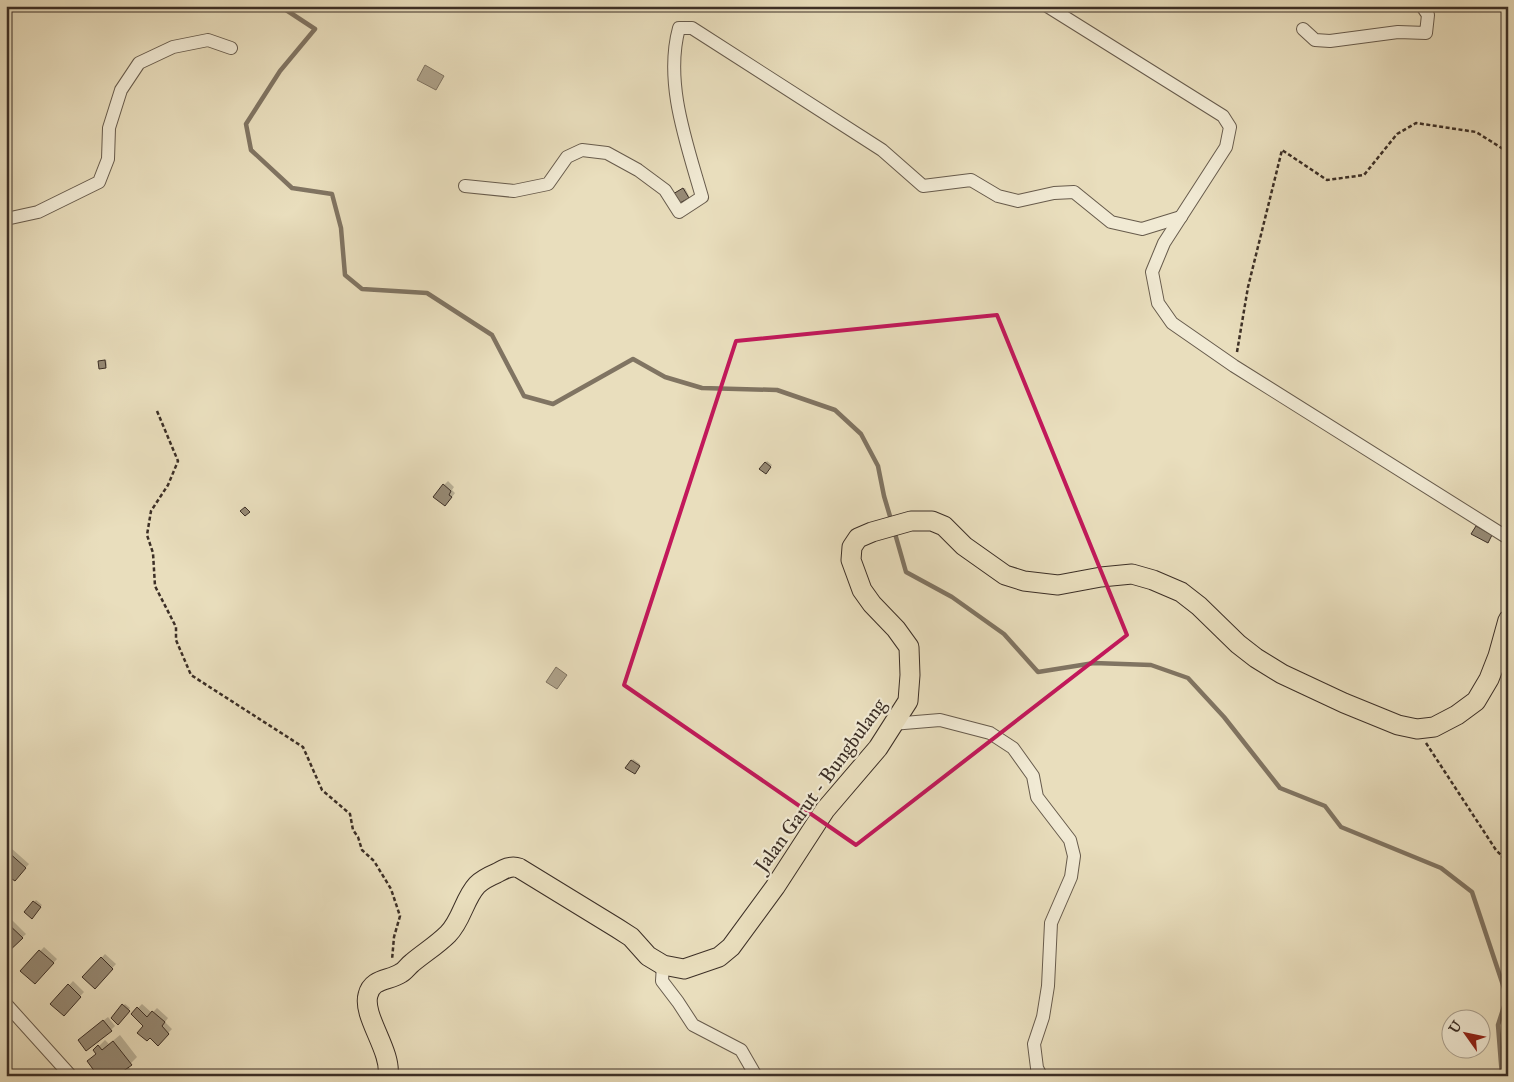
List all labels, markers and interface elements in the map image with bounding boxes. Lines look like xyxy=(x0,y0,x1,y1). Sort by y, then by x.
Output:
street label: Jalan Garut - Bungbulang xyxy=(748,693,892,879)
north arrow xyxy=(1442,1010,1492,1060)
text: U xyxy=(1445,1017,1466,1036)

